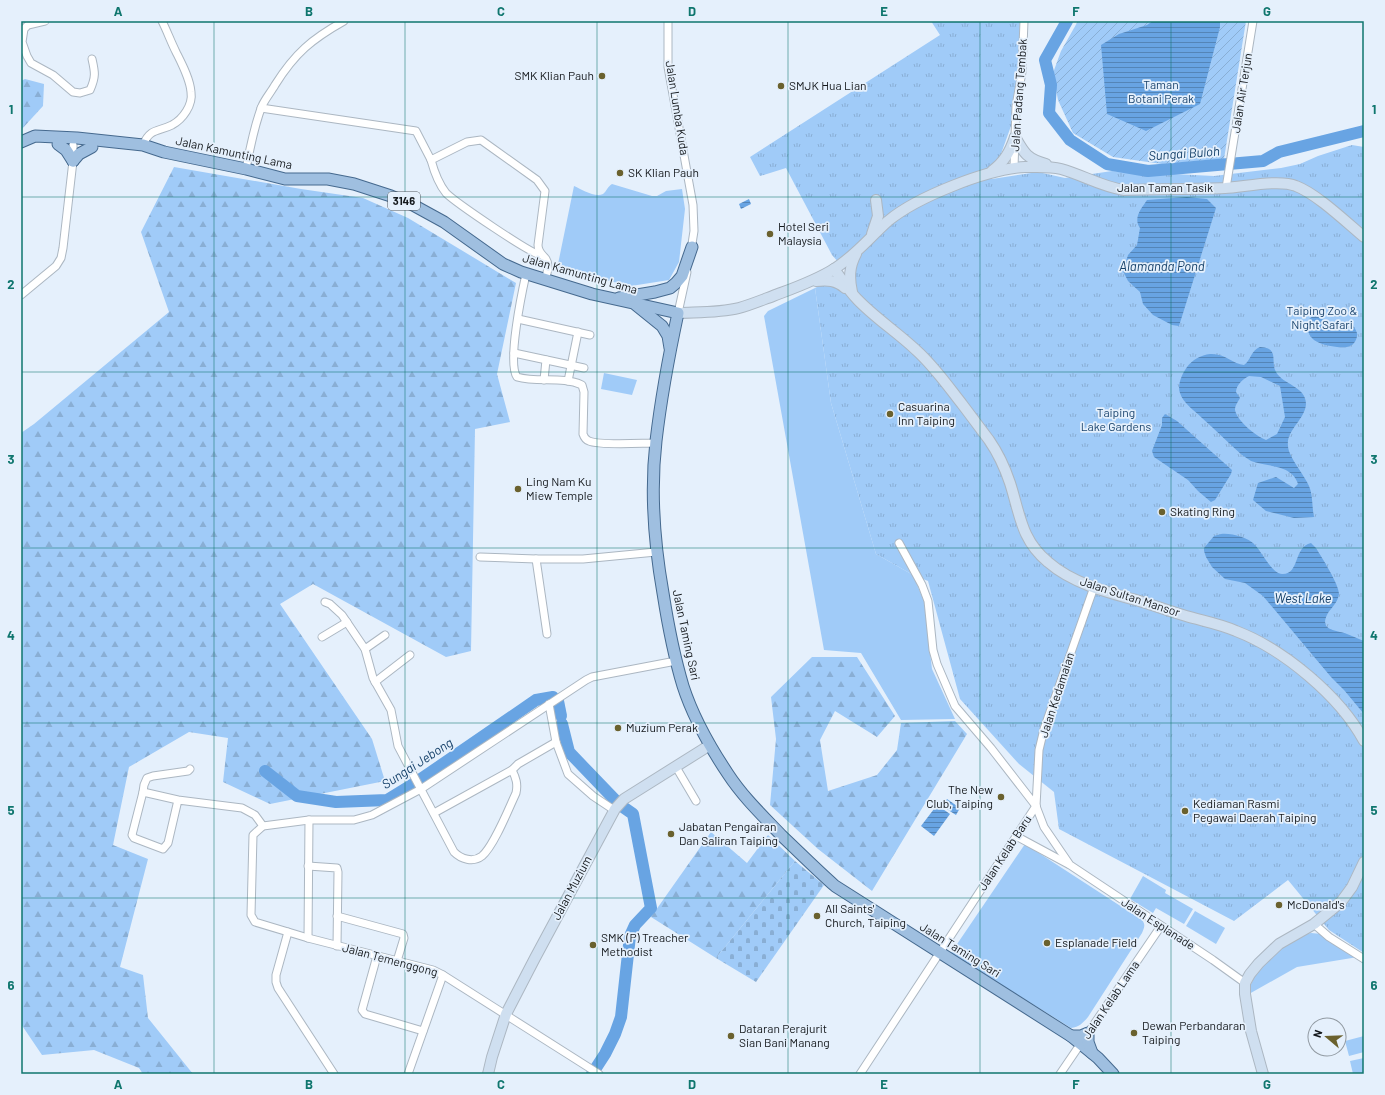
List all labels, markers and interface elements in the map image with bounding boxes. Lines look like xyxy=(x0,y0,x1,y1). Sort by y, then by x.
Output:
text: A xyxy=(114,3,123,19)
text: B xyxy=(305,3,313,19)
text: C xyxy=(497,3,505,19)
text: D xyxy=(688,3,696,19)
text: E xyxy=(880,3,888,19)
text: F xyxy=(1072,3,1080,19)
text: G xyxy=(1263,3,1271,19)
street label: Jalan Padang Tembak xyxy=(1007,38,1029,152)
street label: Jalan Air Terjun xyxy=(1228,52,1254,134)
street label: Jalan Lumba Kuda xyxy=(664,60,692,156)
place label: SMK Klian Pauh xyxy=(514,68,594,82)
marker: SMK Klian Pauh xyxy=(597,71,607,81)
park label: Taman Botani Perak xyxy=(1128,77,1194,105)
place label: SMJK Hua Lian xyxy=(789,78,867,92)
marker: SMJK Hua Lian xyxy=(776,81,786,91)
text: 1 xyxy=(9,101,13,117)
text: 1 xyxy=(1372,101,1376,117)
street label: Jalan Kamunting Lama xyxy=(175,133,294,171)
water label: Sungai Buloh xyxy=(1148,143,1220,163)
place label: SK Klian Pauh xyxy=(628,165,699,179)
marker: SK Klian Pauh xyxy=(615,168,625,178)
street label: Jalan Taman Tasik xyxy=(1117,180,1213,194)
road number: 3146 xyxy=(388,192,420,210)
place label: Hotel Seri Malaysia xyxy=(778,219,829,247)
marker: Hotel Seri Malaysia xyxy=(765,229,775,239)
street label: Jalan Kamunting Lama xyxy=(521,250,639,296)
water label: Alamanda Pond xyxy=(1119,258,1205,274)
text: 2 xyxy=(7,276,15,292)
text: 2 xyxy=(1370,276,1378,292)
park label: Taiping Zoo & Night Safari xyxy=(1287,303,1357,331)
place label: Casuarina Inn Taiping xyxy=(898,399,955,427)
park label: Taiping Lake Gardens xyxy=(1081,405,1151,433)
marker: Casuarina Inn Taiping xyxy=(885,409,895,419)
text: 3 xyxy=(7,451,15,467)
text: 3 xyxy=(1370,451,1378,467)
place label: Ling Nam Ku Miew Temple xyxy=(526,474,593,502)
marker: Ling Nam Ku Miew Temple xyxy=(513,484,523,494)
place label: Skating Ring xyxy=(1170,504,1235,518)
marker: Skating Ring xyxy=(1157,507,1167,517)
street label: Jalan Sultan Mansor xyxy=(1079,573,1183,619)
street label: Jalan Taming Sari xyxy=(671,588,703,681)
water label: West Lake xyxy=(1274,590,1332,606)
text: 4 xyxy=(7,627,15,643)
text: 4 xyxy=(1370,627,1378,643)
street label: Jalan Kedamaian xyxy=(1036,650,1076,739)
place label: Muzium Perak xyxy=(626,720,698,734)
marker: Muzium Perak xyxy=(613,723,623,733)
water label: Sungai Jebong xyxy=(378,734,456,792)
place label: The New Club, Taiping xyxy=(926,782,993,810)
marker: The New Club, Taiping xyxy=(996,792,1006,802)
place label: Kediaman Rasmi Pegawai Daerah Taiping xyxy=(1193,796,1317,824)
text: 5 xyxy=(7,802,15,818)
text: 5 xyxy=(1370,802,1378,818)
marker: Kediaman Rasmi Pegawai Daerah Taiping xyxy=(1180,806,1190,816)
street label: Jalan Kelab Baru xyxy=(975,812,1034,893)
place label: Jabatan Pengairan Dan Saliran Taiping xyxy=(679,819,778,847)
marker: Jabatan Pengairan Dan Saliran Taiping xyxy=(666,829,676,839)
street label: Jalan Muzium xyxy=(548,853,594,922)
street label: Jalan Esplanade xyxy=(1119,894,1198,952)
place label: McDonald's xyxy=(1287,897,1345,911)
marker: McDonald's xyxy=(1274,900,1284,910)
place label: All Saints' Church, Taiping xyxy=(825,901,906,929)
marker: All Saints' Church, Taiping xyxy=(812,911,822,921)
street label: Jalan Taming Sari xyxy=(918,919,1003,980)
place label: SMK (P) Treacher Methodist xyxy=(601,930,689,958)
place label: Esplanade Field xyxy=(1055,935,1137,949)
marker: Esplanade Field xyxy=(1042,938,1052,948)
street label: Jalan Temenggong xyxy=(341,940,439,979)
marker: SMK (P) Treacher Methodist xyxy=(588,940,598,950)
street label: Jalan Kelab Lama xyxy=(1079,958,1141,1041)
text: 6 xyxy=(8,977,15,993)
text: 6 xyxy=(1371,977,1378,993)
north arrow xyxy=(1307,1017,1347,1057)
place label: Dewan Perbandaran Taiping xyxy=(1142,1018,1246,1046)
place label: Dataran Perajurit Sian Bani Manang xyxy=(739,1021,830,1049)
marker: Dewan Perbandaran Taiping xyxy=(1129,1028,1139,1038)
text: N xyxy=(1310,1028,1324,1039)
marker: Dataran Perajurit Sian Bani Manang xyxy=(726,1031,736,1041)
text: A xyxy=(114,1076,123,1092)
text: B xyxy=(305,1076,313,1092)
text: C xyxy=(497,1076,505,1092)
text: D xyxy=(688,1076,696,1092)
text: E xyxy=(880,1076,888,1092)
text: F xyxy=(1072,1076,1080,1092)
text: G xyxy=(1263,1076,1271,1092)

